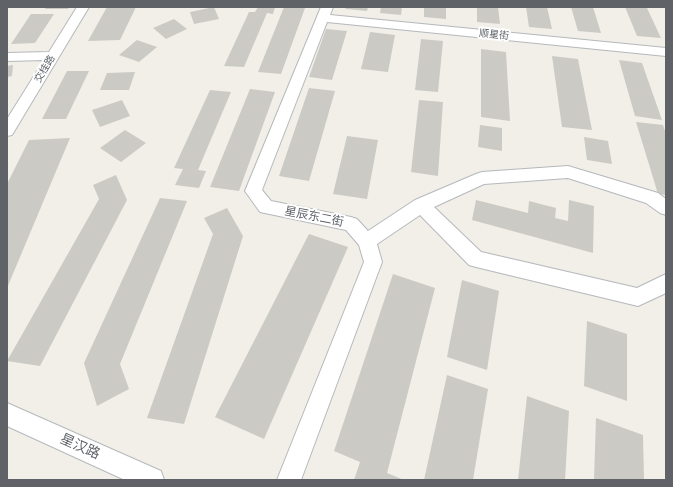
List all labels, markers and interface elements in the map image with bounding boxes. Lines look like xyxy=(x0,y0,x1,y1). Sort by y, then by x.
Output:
street label: 顺星街 xyxy=(478,27,510,43)
street label: 交桂路 xyxy=(32,53,58,85)
street label: 星辰东二街 xyxy=(283,204,345,230)
street label: 星汉路 xyxy=(57,431,103,463)

